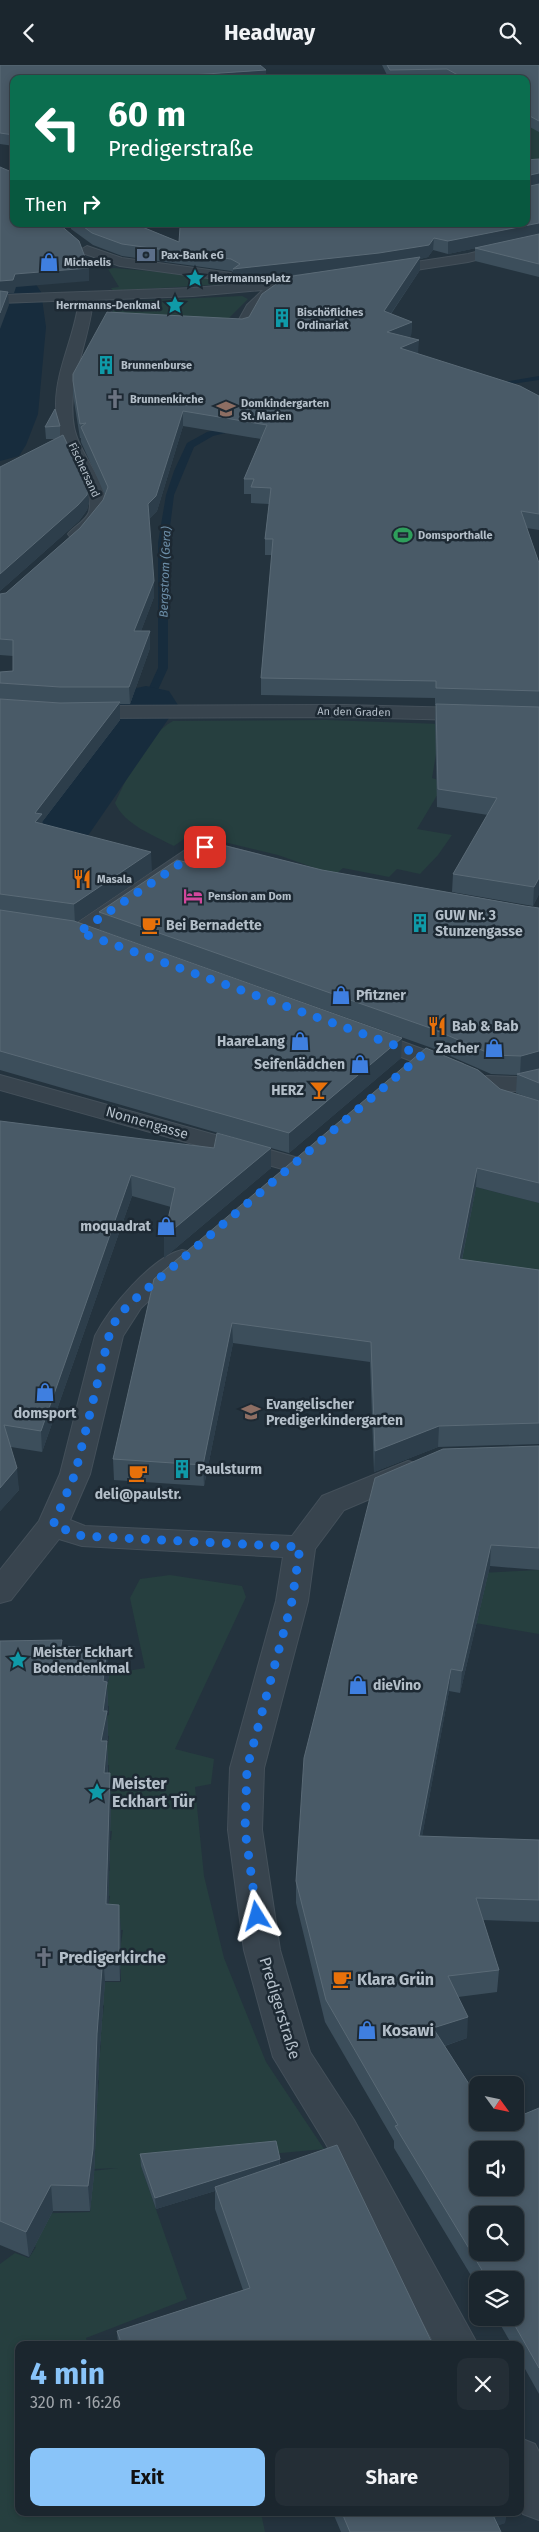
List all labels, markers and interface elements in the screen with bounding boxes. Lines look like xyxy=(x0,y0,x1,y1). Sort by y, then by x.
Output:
icon: back xyxy=(15,19,43,47)
text: Headway xyxy=(224,19,315,46)
icon: search xyxy=(496,19,524,47)
text: 60 m xyxy=(108,93,186,135)
icon: left xyxy=(25,95,90,160)
text: Predigerstraße xyxy=(108,135,254,162)
icon: right xyxy=(77,190,105,218)
text: Then xyxy=(25,193,67,216)
bank icon: Pax-Bank eG xyxy=(135,244,157,266)
place label: Pax-Bank eG xyxy=(161,249,224,262)
shop icon: Michaelis xyxy=(38,251,60,273)
place label: Michaelis xyxy=(64,256,112,269)
place icon: Herrmannsplatz xyxy=(184,267,206,289)
place label: Herrmannsplatz xyxy=(210,272,291,285)
place icon: Herrmanns-Denkmal xyxy=(164,294,186,316)
place label: Herrmanns-Denkmal xyxy=(56,299,161,312)
place label: Bischöfliches Ordinariat xyxy=(297,306,364,332)
building icon: Bischöfliches Ordinariat xyxy=(271,307,293,329)
building icon: Brunnenburse xyxy=(95,354,117,376)
place label: Brunnenburse xyxy=(121,359,192,372)
church icon: Brunnenkirche xyxy=(104,388,126,410)
place label: Brunnenkirche xyxy=(130,393,204,406)
place label: Domkindergarten St. Marien xyxy=(241,397,329,423)
school or university icon: Domkindergarten St. Marien xyxy=(215,398,237,420)
street label: Fischersand xyxy=(66,440,102,500)
sports icon: Domsporthalle xyxy=(392,524,414,546)
water label: Bergstrom (Gera) xyxy=(156,526,174,618)
place label: Domsporthalle xyxy=(418,529,493,542)
street label: An den Graden xyxy=(317,705,391,719)
pin xyxy=(184,826,226,868)
icon: arrive xyxy=(191,833,219,861)
restaurant icon: Masala xyxy=(71,868,93,890)
place label: Masala xyxy=(97,873,132,886)
hotel icon: Pension am Dom xyxy=(182,885,204,907)
place label: Pension am Dom xyxy=(208,890,291,903)
place label: GUW Nr. 3 Stunzengasse xyxy=(435,907,523,940)
building icon: GUW Nr. 3 Stunzengasse xyxy=(409,912,431,934)
cafe icon: Bei Bernadette xyxy=(140,914,162,936)
place label: Bei Bernadette xyxy=(166,917,262,934)
shop icon: Pfitzner xyxy=(330,984,352,1006)
place label: Pfitzner xyxy=(356,987,406,1004)
restaurant icon: Bab & Bab xyxy=(426,1015,448,1037)
place label: Bab & Bab xyxy=(452,1018,519,1035)
shop icon: HaareLang xyxy=(289,1030,311,1052)
place label: HaareLang xyxy=(217,1033,285,1050)
shop icon: Zacher xyxy=(483,1037,505,1059)
place label: Zacher xyxy=(436,1040,479,1057)
shop icon: Seifenlädchen xyxy=(349,1053,371,1075)
place label: Seifenlädchen xyxy=(254,1056,345,1073)
bar icon: HERZ xyxy=(308,1079,330,1101)
place label: HERZ xyxy=(271,1082,304,1099)
street label: Nonnengasse xyxy=(104,1103,190,1143)
shop icon: moquadrat xyxy=(155,1215,177,1237)
place label: moquadrat xyxy=(80,1218,152,1235)
shop icon: domsport xyxy=(34,1381,56,1403)
place label: Evangelischer Predigerkindergarten xyxy=(266,1396,403,1429)
school or university icon: Evangelischer Predigerkindergarten xyxy=(240,1401,262,1423)
place label: domsport xyxy=(14,1405,77,1422)
building icon: Paulsturm xyxy=(171,1458,193,1480)
place label: Paulsturm xyxy=(197,1461,262,1478)
cafe icon: deli@paulstr. xyxy=(127,1462,149,1484)
place label: deli@paulstr. xyxy=(95,1486,181,1503)
place label: Meister Eckhart Bodendenkmal xyxy=(33,1644,133,1677)
place icon: Meister Eckhart Bodendenkmal xyxy=(7,1649,29,1671)
shop icon: dieVino xyxy=(347,1674,369,1696)
place label: dieVino xyxy=(373,1677,421,1694)
place label: Meister Eckhart Tür xyxy=(112,1774,195,1811)
place icon: Meister Eckhart Tür xyxy=(86,1781,108,1803)
position arrow xyxy=(230,1889,282,1941)
church icon: Predigerkirche xyxy=(33,1946,55,1968)
place label: Predigerkirche xyxy=(59,1948,166,1967)
street label: Predigerstraße xyxy=(255,1955,305,2061)
cafe icon: Klara Grün xyxy=(331,1968,353,1990)
place label: Klara Grün xyxy=(357,1970,434,1989)
shop icon: Kosawi xyxy=(356,2019,378,2041)
place label: Kosawi xyxy=(382,2021,434,2040)
north arrow xyxy=(469,2076,524,2131)
map controls xyxy=(469,2076,524,2326)
button: sound xyxy=(469,2141,524,2196)
button: search xyxy=(469,2206,524,2261)
button: layers xyxy=(469,2271,524,2326)
text: 4 min xyxy=(30,2356,105,2392)
button: close xyxy=(457,2358,509,2410)
text: 320 m · 16:26 xyxy=(30,2393,121,2412)
button: Exit xyxy=(30,2448,265,2506)
button: Share xyxy=(275,2448,509,2506)

